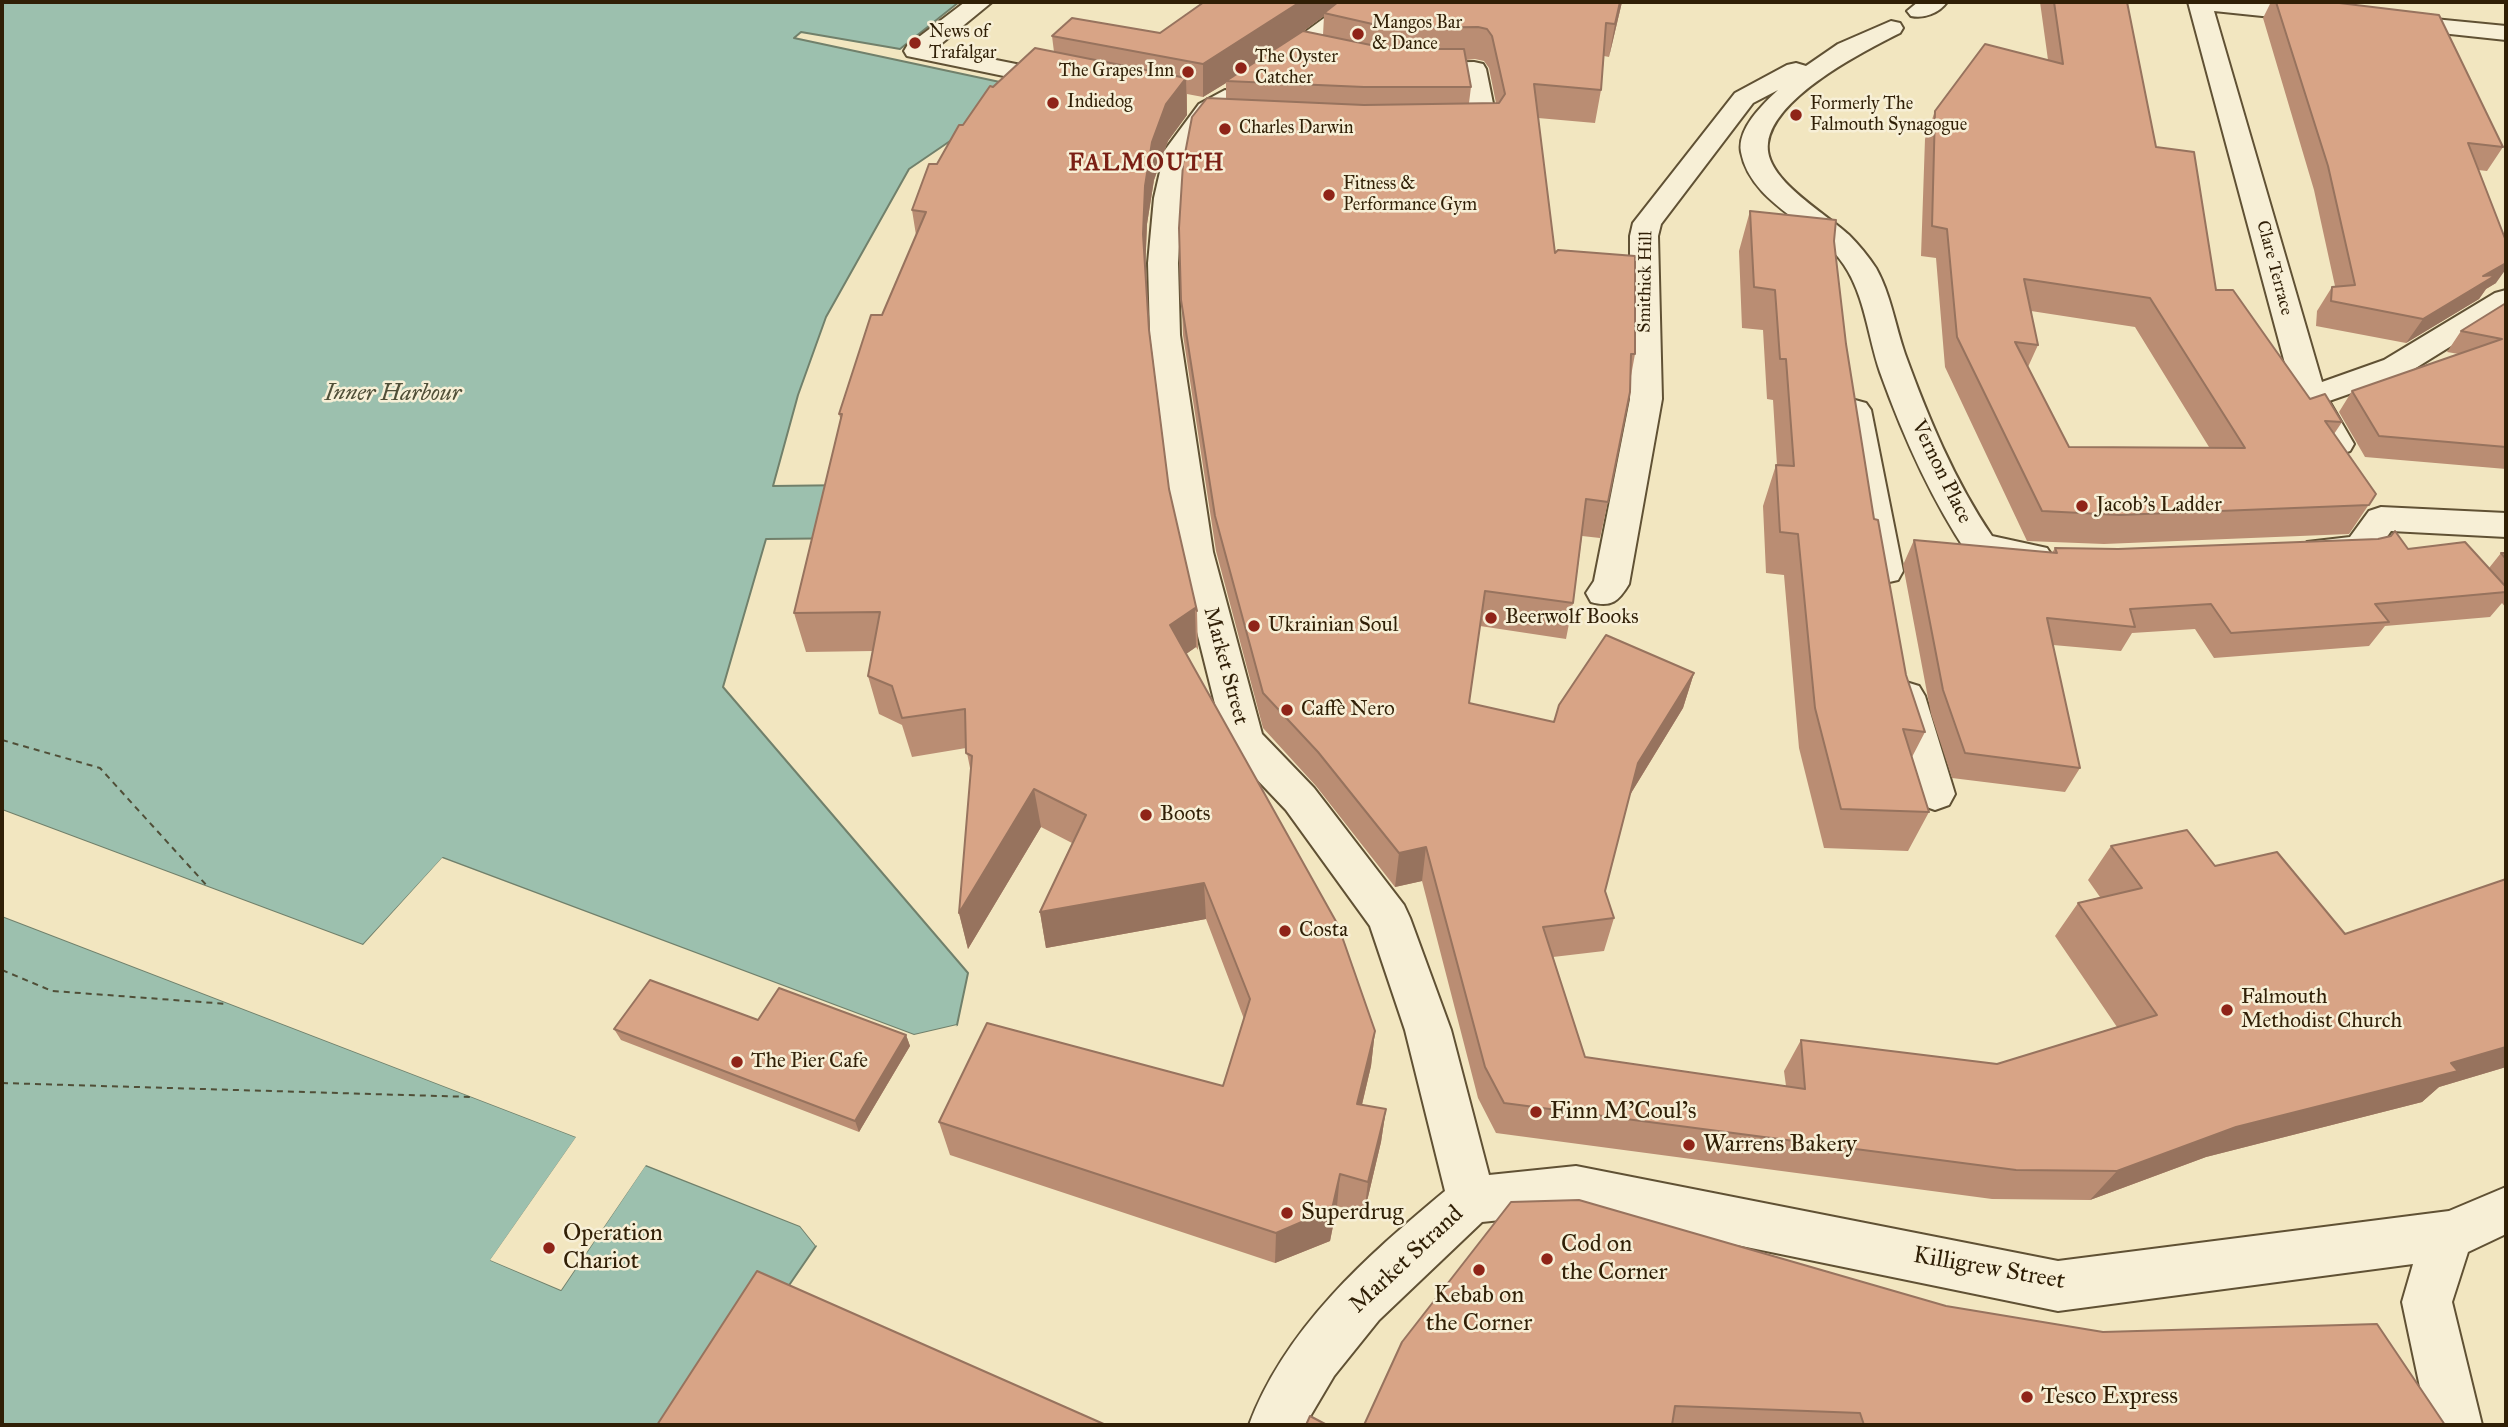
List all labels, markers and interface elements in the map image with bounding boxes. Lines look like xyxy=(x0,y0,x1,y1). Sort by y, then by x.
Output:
place label: Mangos Bar & Dance xyxy=(1372,13,1462,56)
place label: News of Trafalgar xyxy=(929,22,997,64)
marker: Mangos Bar & Dance xyxy=(1350,26,1366,42)
marker: News of Trafalgar xyxy=(907,35,923,51)
place label: The Oyster Catcher xyxy=(1255,47,1338,90)
marker: The Oyster Catcher xyxy=(1233,60,1249,76)
place label: The Grapes Inn xyxy=(1059,61,1174,83)
marker: The Grapes Inn xyxy=(1180,64,1196,80)
place label: Indiedog xyxy=(1067,92,1132,114)
place label: Formerly The Falmouth Synagogue xyxy=(1810,94,1967,136)
marker: Indiedog xyxy=(1045,95,1061,111)
marker: Formerly The Falmouth Synagogue xyxy=(1788,107,1804,123)
place label: Charles Darwin xyxy=(1239,118,1353,140)
marker: Charles Darwin xyxy=(1217,121,1233,137)
district label: FALMOUTH xyxy=(1070,150,1224,178)
place label: Fitness & Performance Gym xyxy=(1343,174,1477,216)
marker: Fitness & Performance Gym xyxy=(1321,187,1337,203)
street label: Clare Terrace xyxy=(2251,218,2297,318)
street label: Smithick Hill xyxy=(1634,231,1658,333)
water label: Inner Harbour xyxy=(325,380,461,408)
street label: Vernon Place xyxy=(1905,416,1977,528)
place label: Jacob's Ladder xyxy=(2096,493,2222,519)
marker: Jacob's Ladder xyxy=(2074,498,2090,514)
street label: Market Street xyxy=(1197,604,1253,728)
place label: Beerwolf Books xyxy=(1505,605,1639,631)
marker: Beerwolf Books xyxy=(1483,610,1499,626)
place label: Ukrainian Soul xyxy=(1268,613,1398,639)
marker: Ukrainian Soul xyxy=(1246,618,1262,634)
place label: Caffè Nero xyxy=(1301,697,1395,723)
marker: Caffè Nero xyxy=(1279,702,1295,718)
place label: Boots xyxy=(1160,802,1210,828)
marker: Boots xyxy=(1138,807,1154,823)
place label: Costa xyxy=(1299,918,1348,944)
marker: Costa xyxy=(1277,923,1293,939)
place label: Falmouth Methodist Church xyxy=(2241,985,2402,1035)
marker: Falmouth Methodist Church xyxy=(2219,1002,2235,1018)
place label: The Pier Cafe xyxy=(751,1049,868,1075)
marker: The Pier Cafe xyxy=(729,1054,745,1070)
place label: Finn M'Coul's xyxy=(1550,1098,1697,1126)
marker: Finn M'Coul's xyxy=(1528,1104,1544,1120)
place label: Warrens Bakery xyxy=(1703,1131,1857,1159)
marker: Warrens Bakery xyxy=(1681,1137,1697,1153)
place label: Superdrug xyxy=(1301,1199,1404,1227)
street label: Market Strand xyxy=(1344,1200,1470,1320)
marker: Superdrug xyxy=(1279,1205,1295,1221)
place label: Operation Chariot xyxy=(563,1220,663,1276)
place label: Cod on the Corner xyxy=(1561,1231,1667,1287)
marker: Operation Chariot xyxy=(541,1240,557,1256)
street label: Killigrew Street xyxy=(1911,1241,2067,1297)
marker: Cod on the Corner xyxy=(1539,1251,1555,1267)
marker: Kebab on the Corner xyxy=(1471,1262,1487,1278)
place label: Kebab on the Corner xyxy=(1426,1282,1532,1338)
place label: Tesco Express xyxy=(2041,1383,2178,1411)
marker: Tesco Express xyxy=(2019,1389,2035,1405)

